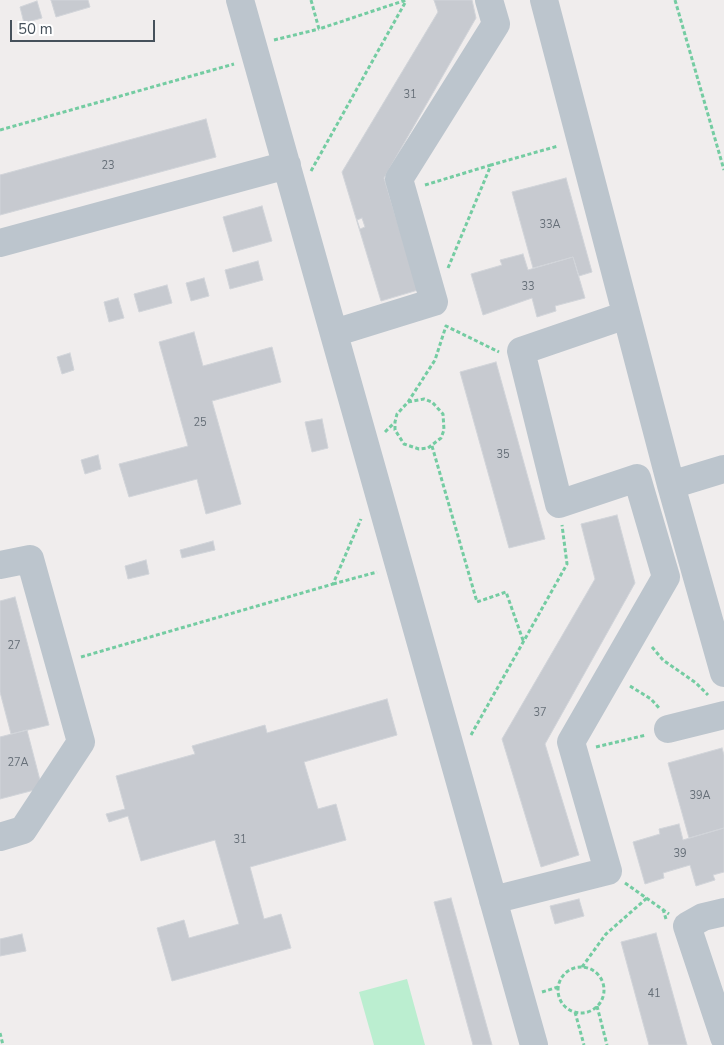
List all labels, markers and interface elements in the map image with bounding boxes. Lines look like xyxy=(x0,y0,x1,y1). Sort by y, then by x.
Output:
scale bar xyxy=(12,10,158,42)
text: 50 m xyxy=(18,19,53,39)
house number: 31 xyxy=(403,88,417,102)
house number: 23 xyxy=(101,159,115,173)
house number: 33А xyxy=(539,218,561,232)
house number: 33 xyxy=(521,280,535,294)
house number: 25 xyxy=(193,416,207,430)
house number: 35 xyxy=(496,448,510,462)
house number: 27 xyxy=(7,639,21,653)
house number: 37 xyxy=(533,706,547,720)
house number: 27А xyxy=(7,756,29,770)
house number: 39А xyxy=(689,789,711,803)
house number: 31 xyxy=(233,833,247,847)
house number: 39 xyxy=(673,847,687,861)
house number: 41 xyxy=(647,987,661,1001)

